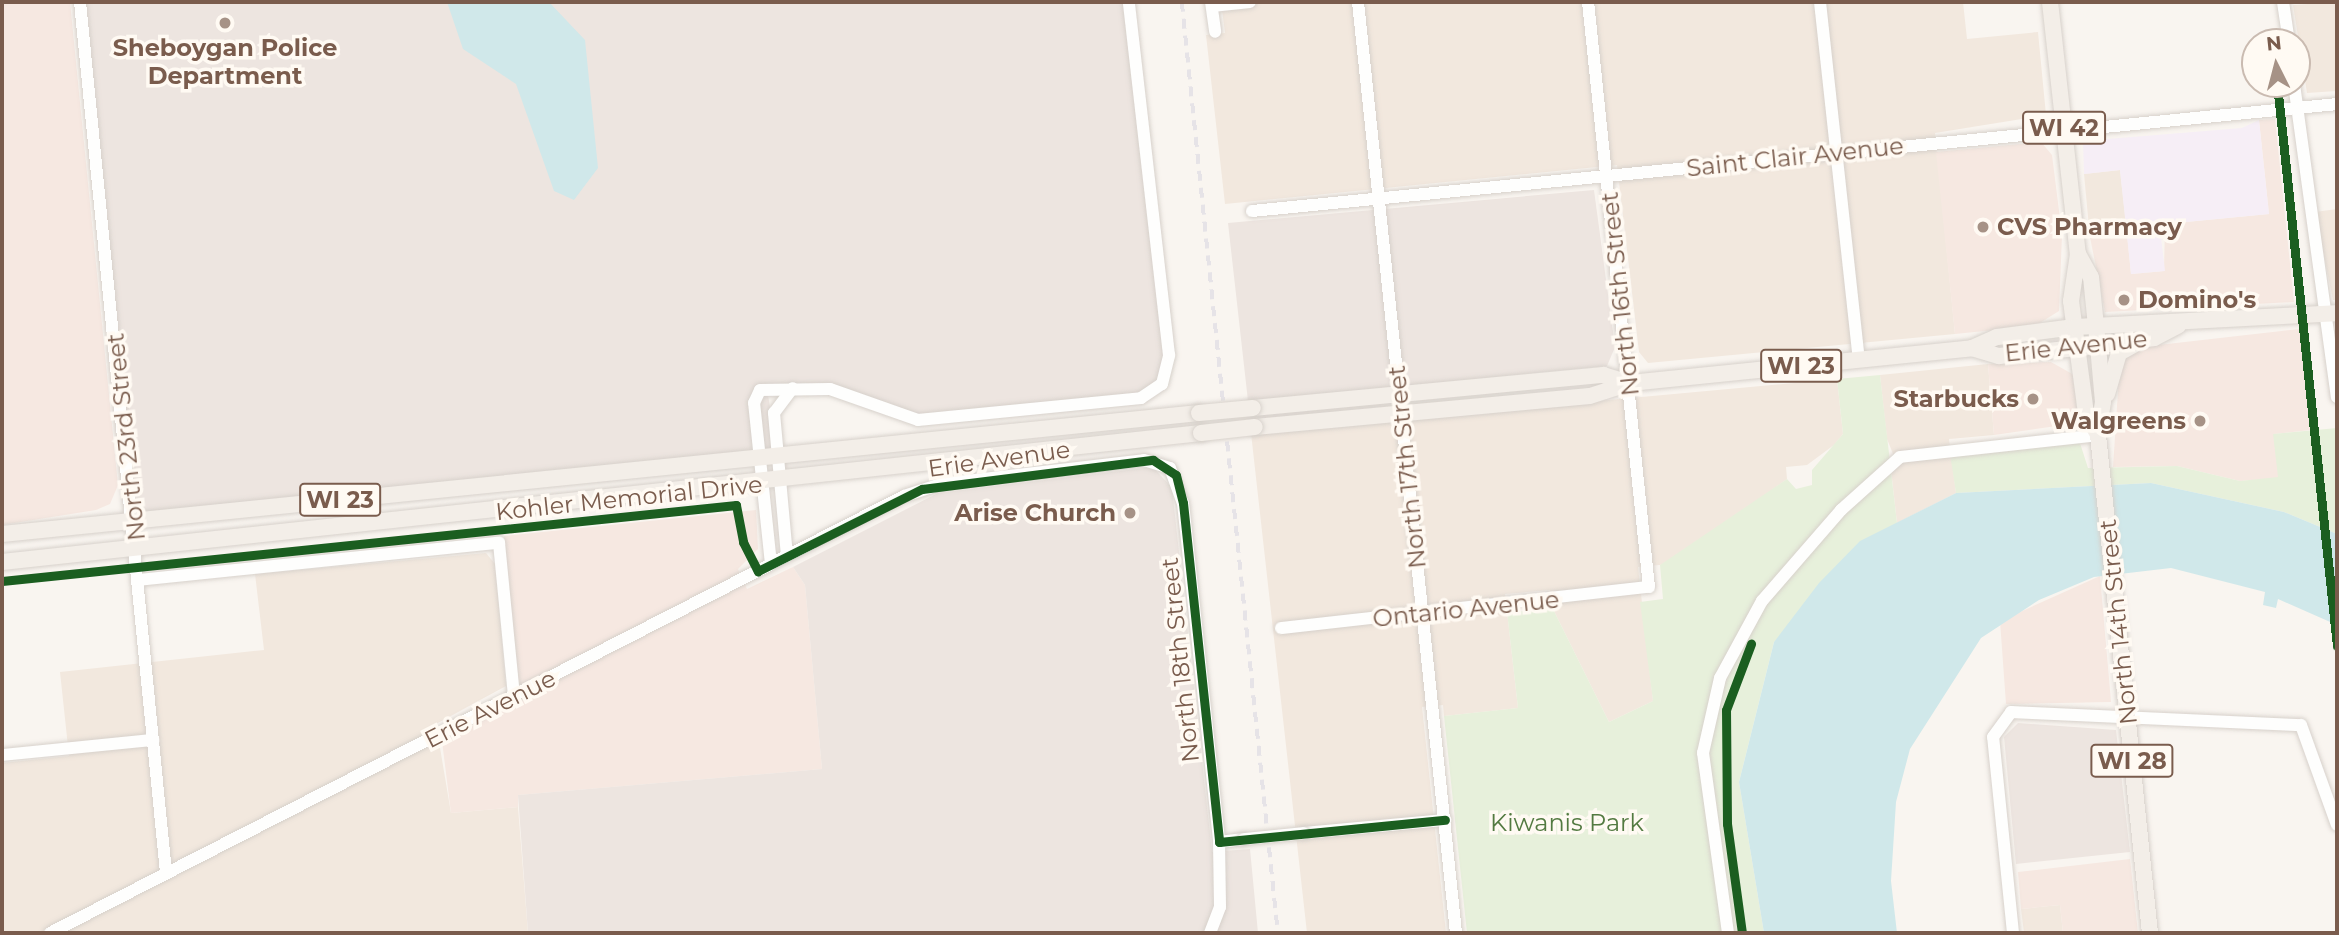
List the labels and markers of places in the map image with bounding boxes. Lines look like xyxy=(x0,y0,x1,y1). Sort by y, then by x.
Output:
marker: Sheboygan Police Department xyxy=(217,15,233,31)
place label: Sheboygan Police Department xyxy=(113,34,337,90)
place label: CVS Pharmacy xyxy=(1997,213,2182,241)
marker: CVS Pharmacy xyxy=(1975,219,1991,235)
place label: Domino's xyxy=(2138,286,2256,314)
marker: Domino's xyxy=(2116,292,2132,308)
place label: Starbucks xyxy=(1893,385,2019,413)
marker: Starbucks xyxy=(2025,391,2041,407)
place label: Walgreens xyxy=(2051,407,2186,435)
marker: Walgreens xyxy=(2192,413,2208,429)
place label: Arise Church xyxy=(954,499,1116,527)
marker: Arise Church xyxy=(1122,505,1138,521)

